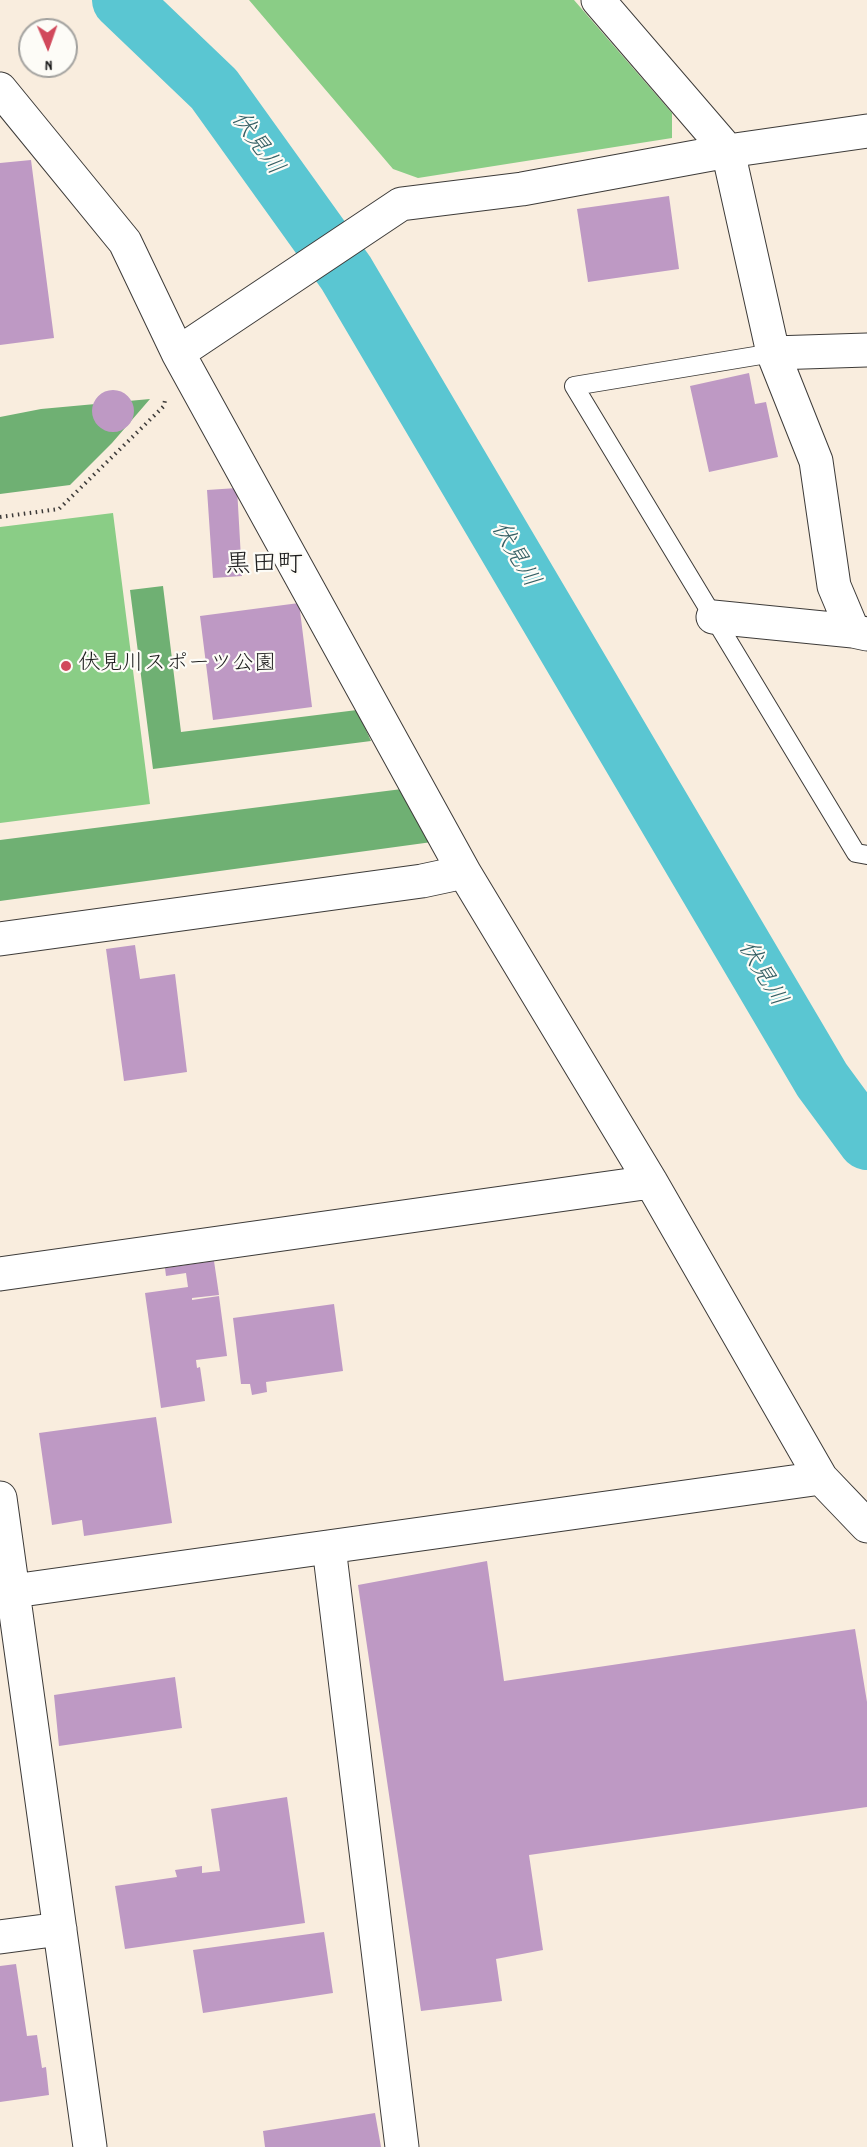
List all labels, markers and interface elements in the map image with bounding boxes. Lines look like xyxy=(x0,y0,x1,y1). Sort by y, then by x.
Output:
north arrow xyxy=(18,18,78,78)
text: N xyxy=(44,53,53,76)
water label: 伏見川 xyxy=(222,107,288,183)
water label: 伏見川 xyxy=(482,518,544,594)
district label: 黒田町 xyxy=(225,551,303,583)
place label: 伏見川スポーツ公園 xyxy=(78,653,276,679)
marker: 伏見川スポーツ公園 xyxy=(59,659,73,673)
water label: 伏見川 xyxy=(729,937,791,1013)

